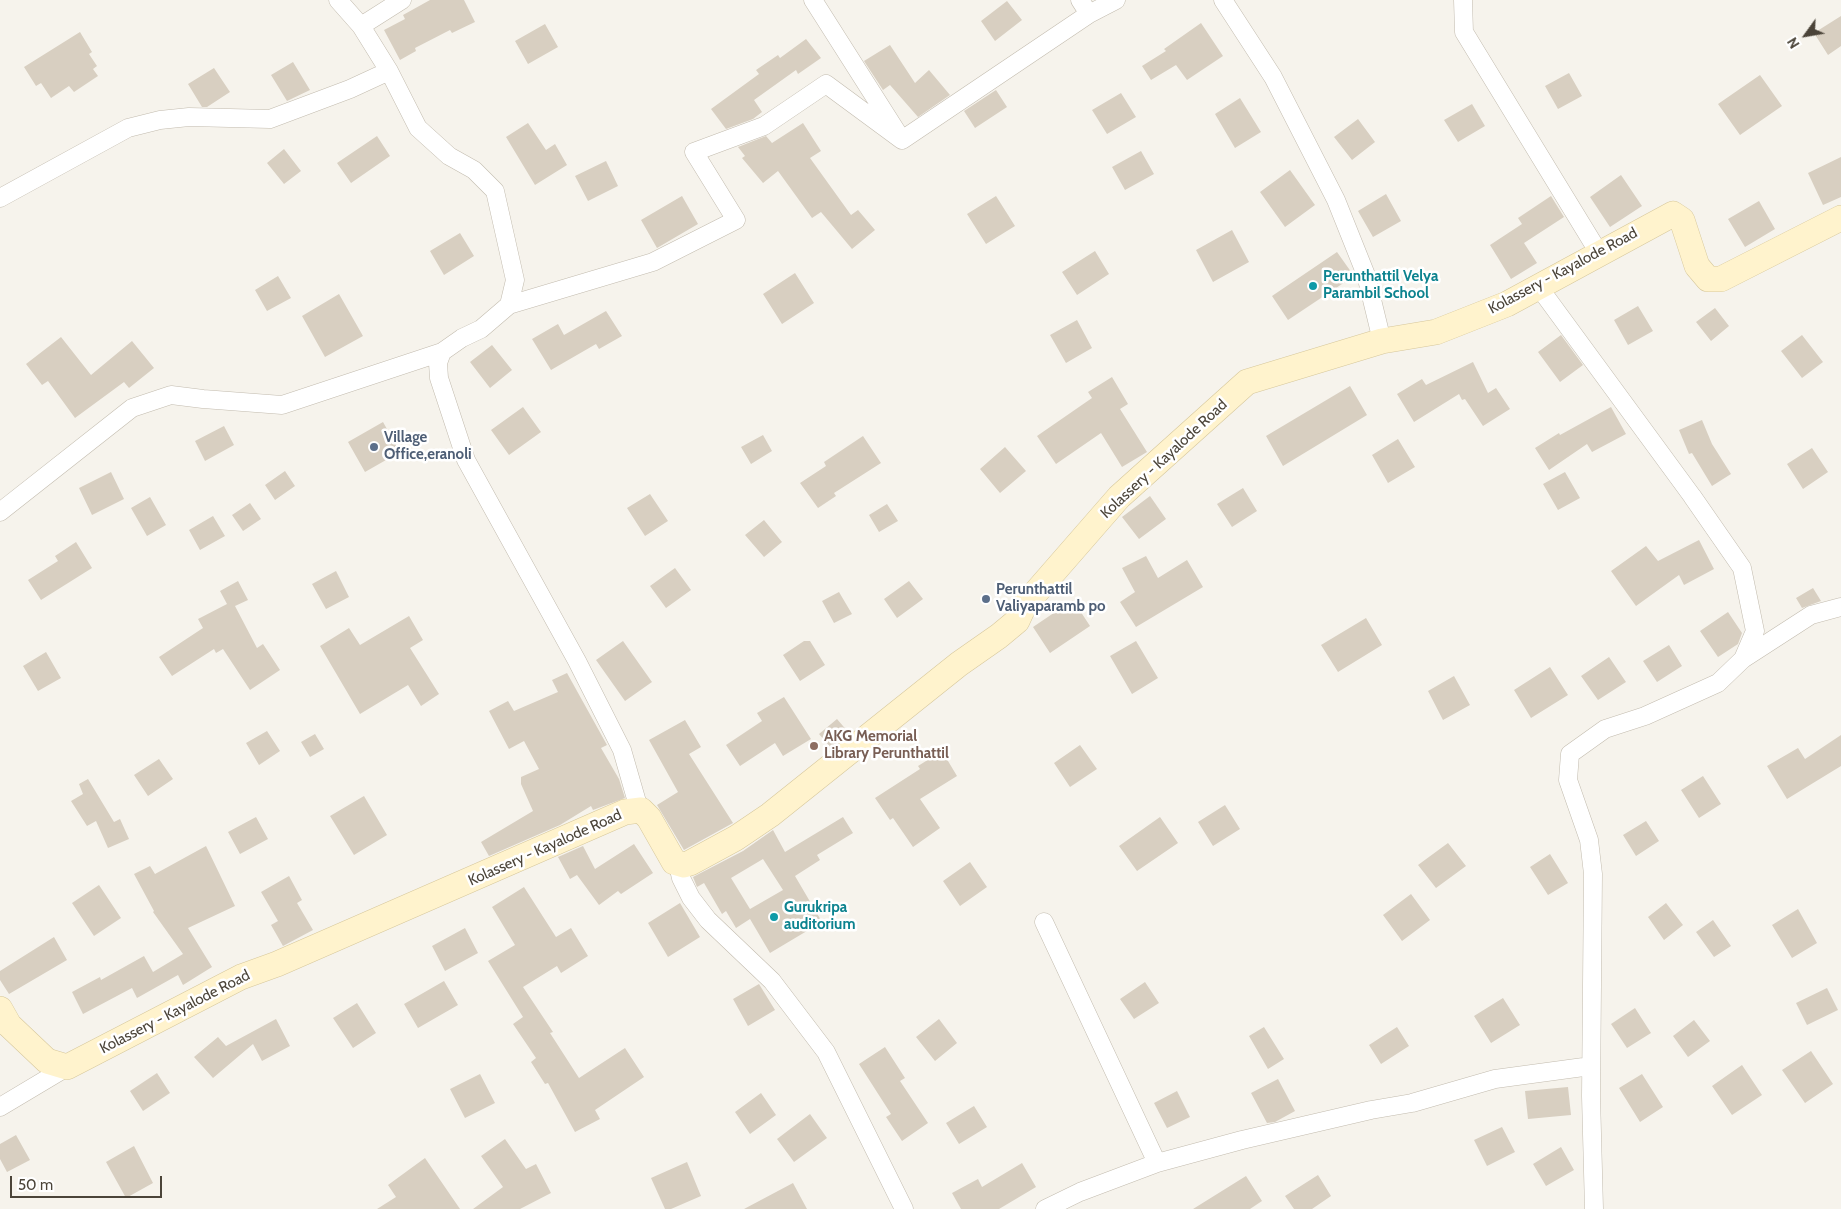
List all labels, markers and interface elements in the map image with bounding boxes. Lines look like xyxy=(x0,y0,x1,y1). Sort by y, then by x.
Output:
north arrow xyxy=(1781,10,1831,60)
text: N xyxy=(1783,34,1804,52)
street label: Kolassery - Kayalode Road xyxy=(1485,224,1641,318)
place label: Perunthattil Velya Parambil School xyxy=(1323,268,1438,303)
marker: Perunthattil Velya Parambil School xyxy=(1307,280,1319,292)
street label: Kolassery - Kayalode Road xyxy=(1097,396,1231,522)
place label: Village Office,eranoli xyxy=(384,429,472,464)
marker: Village Office,eranoli xyxy=(368,441,380,453)
place label: Perunthattil Valiyaparamb po xyxy=(996,581,1106,616)
marker: Perunthattil Valiyaparamb po xyxy=(980,593,992,605)
place label: AKG Memorial Library Perunthattil xyxy=(824,728,949,763)
marker: AKG Memorial Library Perunthattil xyxy=(808,740,820,752)
street label: Kolassery - Kayalode Road xyxy=(465,806,625,890)
place label: Gurukripa auditorium xyxy=(784,899,855,934)
marker: Gurukripa auditorium xyxy=(768,911,780,923)
street label: Kolassery - Kayalode Road xyxy=(97,966,253,1058)
scale bar xyxy=(12,1166,165,1198)
text: 50 m xyxy=(18,1176,53,1194)

